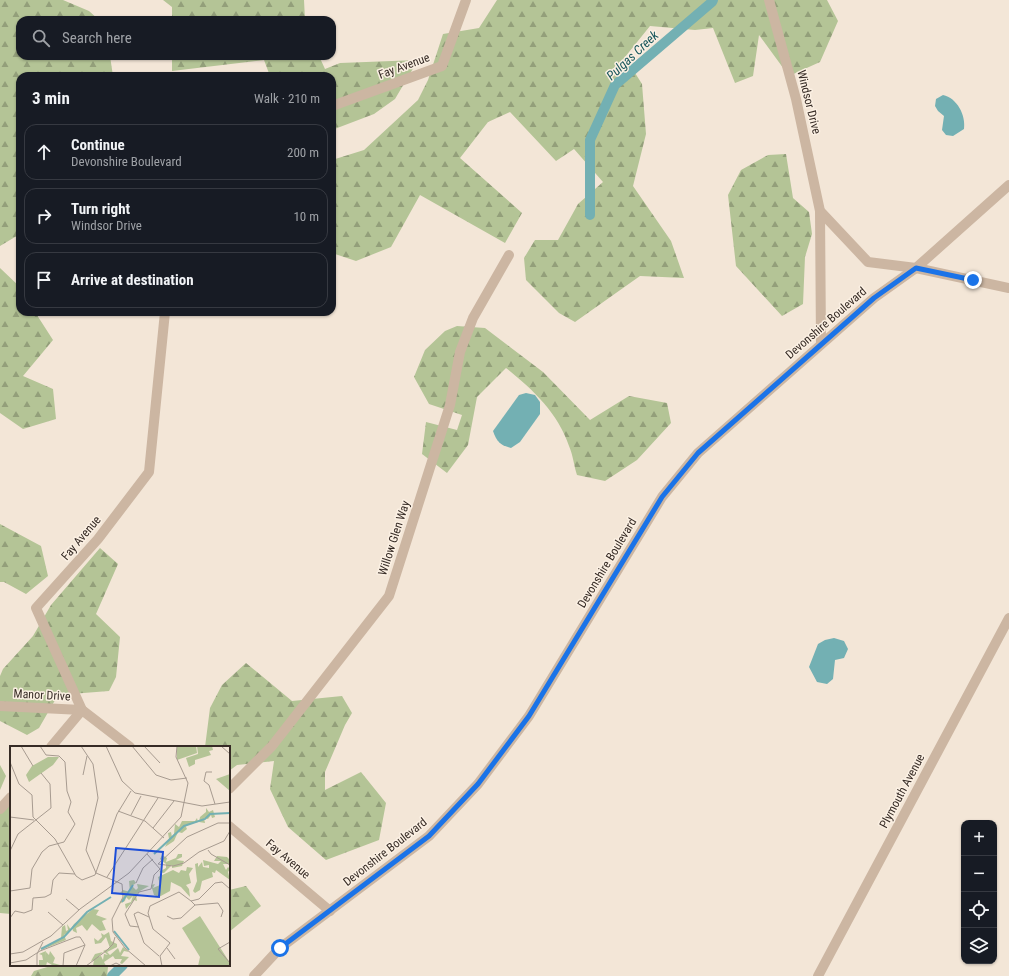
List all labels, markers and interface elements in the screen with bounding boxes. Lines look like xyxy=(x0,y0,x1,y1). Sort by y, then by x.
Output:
search box xyxy=(16,16,336,60)
icon: search xyxy=(30,27,52,49)
water label: Pulgas Creek xyxy=(603,27,662,83)
text: Search here xyxy=(62,29,132,47)
street label: Fay Avenue xyxy=(376,50,432,82)
street label: Windsor Drive xyxy=(794,69,824,136)
text: 3 min xyxy=(32,88,70,108)
text: Walk · 210 m xyxy=(254,91,320,106)
text: Continue xyxy=(71,136,125,154)
icon: ahead xyxy=(33,141,55,163)
text: 200 m xyxy=(287,145,319,160)
text: Devonshire Boulevard xyxy=(71,154,182,169)
text: Turn right xyxy=(71,200,130,218)
icon: right xyxy=(33,205,55,227)
text: 10 m xyxy=(293,209,319,224)
text: Windsor Drive xyxy=(71,218,142,233)
icon: arrive xyxy=(33,269,55,291)
text: Arrive at destination xyxy=(71,271,194,289)
route end xyxy=(964,271,982,289)
street label: Devonshire Boulevard xyxy=(783,284,869,362)
street label: Willow Glen Way xyxy=(375,499,413,577)
street label: Fay Avenue xyxy=(58,513,104,563)
street label: Devonshire Boulevard xyxy=(575,516,639,610)
street label: Manor Drive xyxy=(13,687,71,704)
inset map xyxy=(10,746,230,966)
street label: Plymouth Avenue xyxy=(877,751,928,830)
street label: Devonshire Boulevard xyxy=(340,815,430,889)
map controls xyxy=(961,820,997,964)
button: + xyxy=(961,820,997,856)
street label: Fay Avenue xyxy=(263,836,313,882)
button: − xyxy=(961,856,997,892)
button: locate xyxy=(961,892,997,928)
button: layers xyxy=(961,928,997,964)
route start xyxy=(271,939,289,957)

